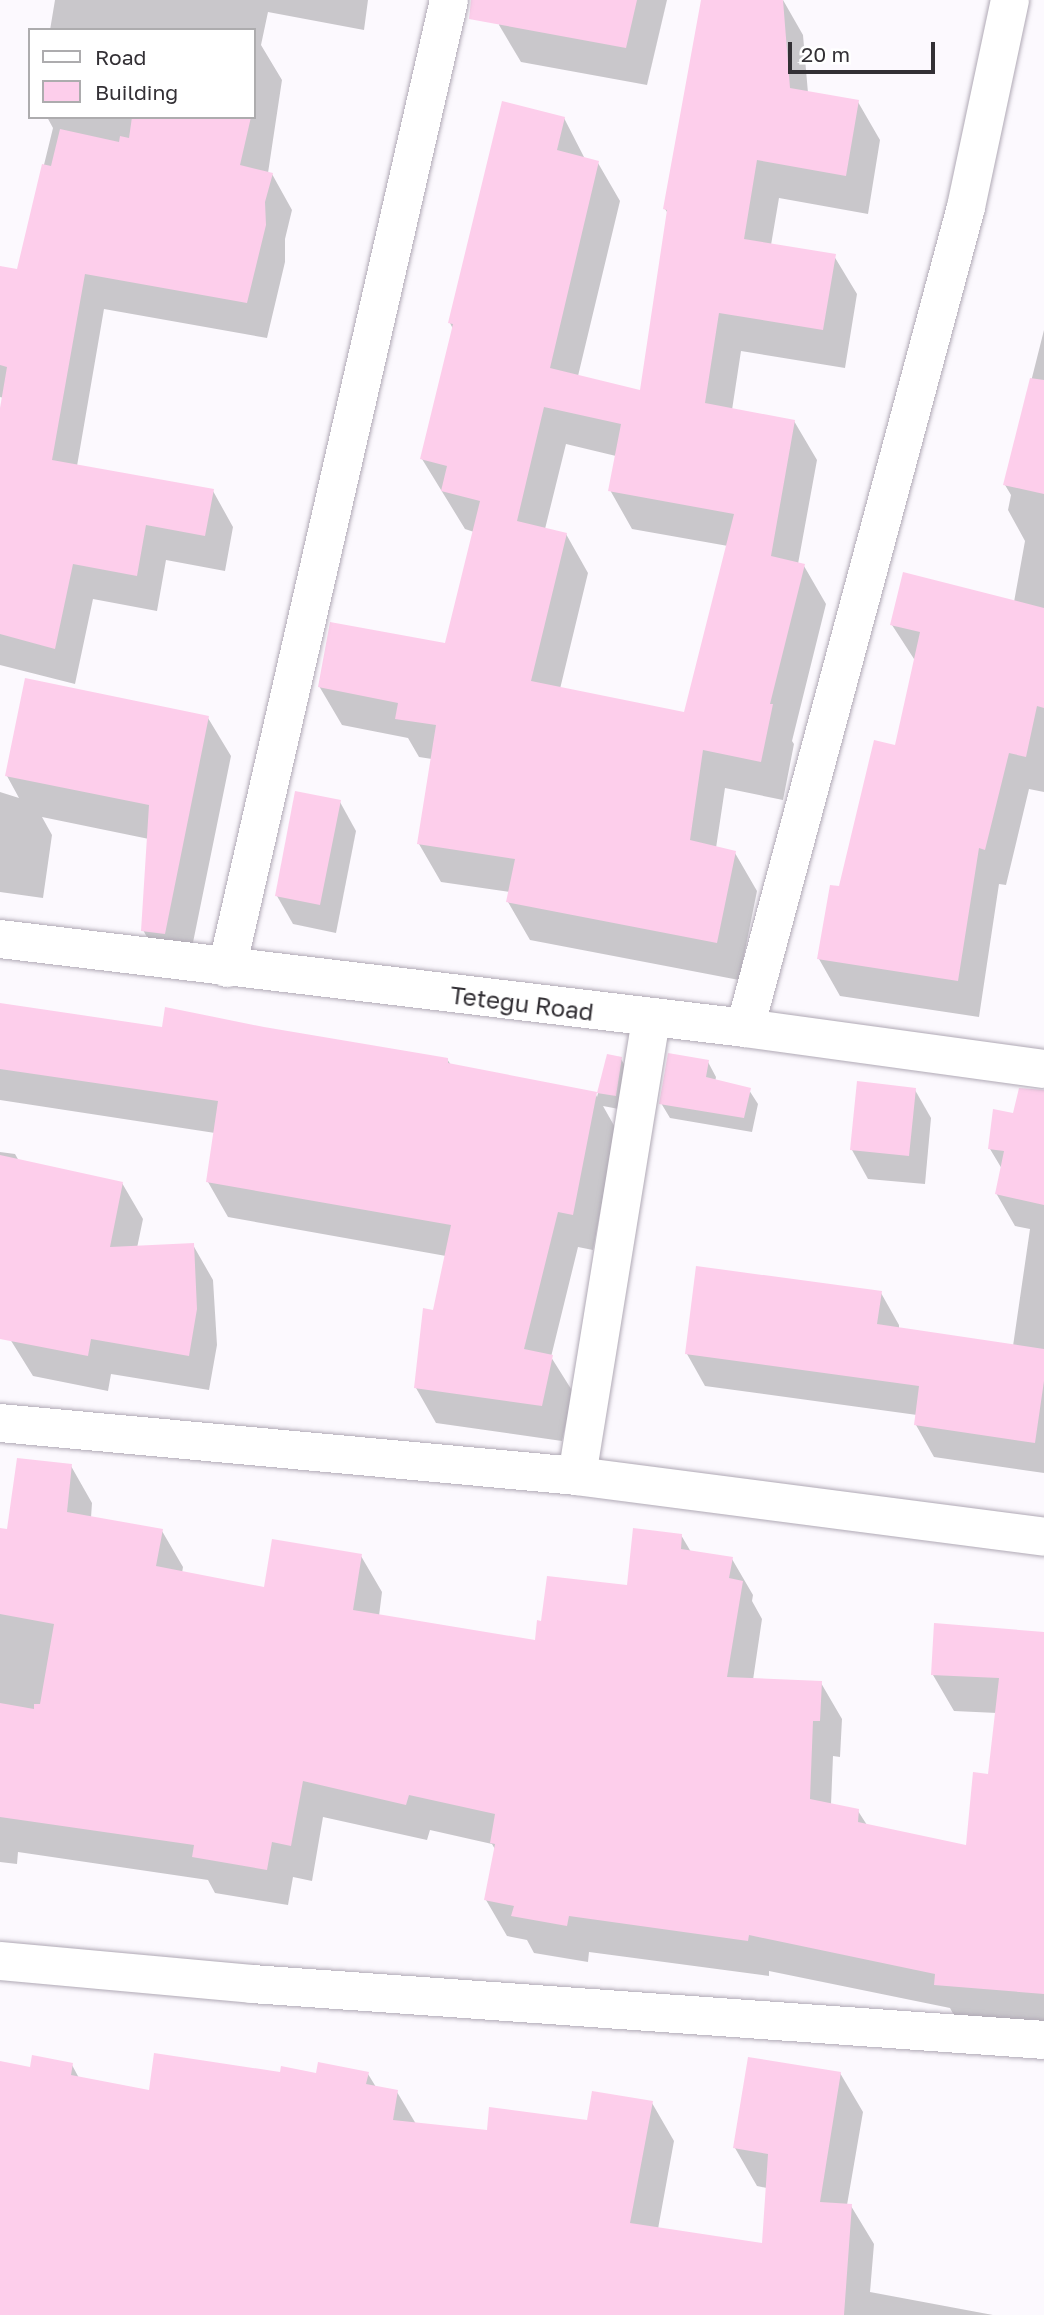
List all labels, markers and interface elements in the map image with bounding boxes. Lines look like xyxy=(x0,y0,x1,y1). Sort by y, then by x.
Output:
legend xyxy=(28,28,256,119)
scale bar xyxy=(792,28,939,72)
text: 20 m xyxy=(801,41,850,67)
text: Road xyxy=(95,44,146,70)
text: Building xyxy=(95,79,178,105)
street label: Tetegu Road xyxy=(449,980,595,1026)

